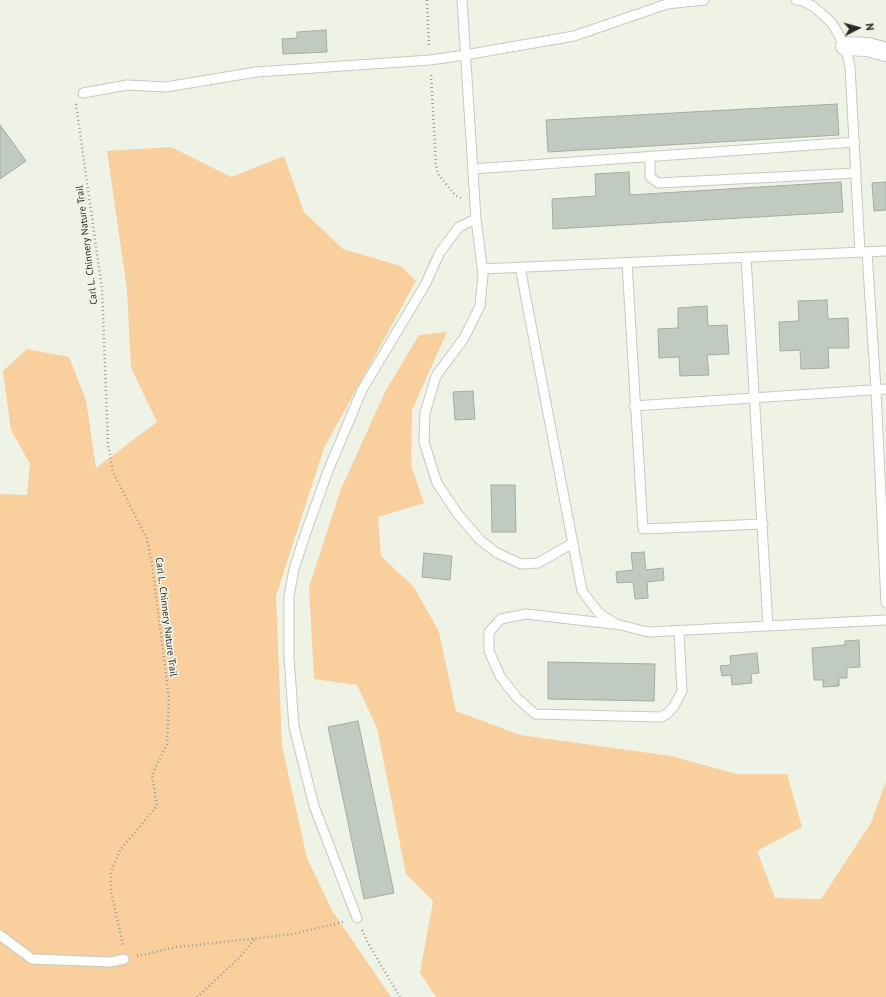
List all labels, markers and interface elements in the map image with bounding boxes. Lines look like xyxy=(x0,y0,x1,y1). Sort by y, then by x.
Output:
north arrow xyxy=(838,8,878,48)
text: N xyxy=(863,22,877,31)
street label: Carl L. Chinnery Nature Trail xyxy=(74,185,100,305)
street label: Carl L. Chinnery Nature Trail xyxy=(153,557,179,677)

